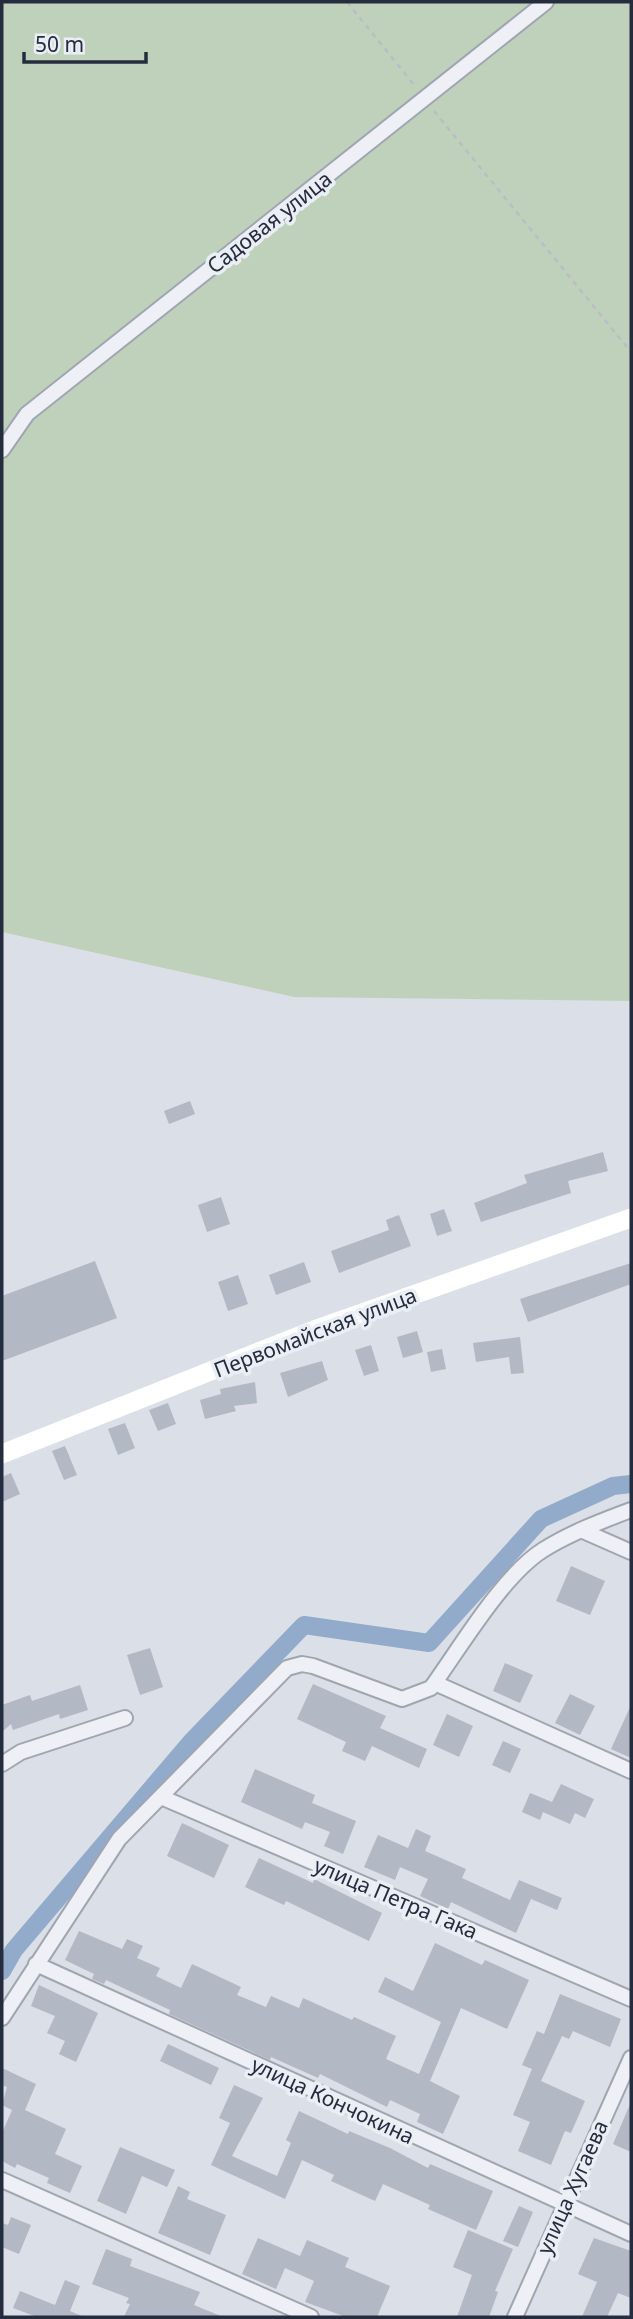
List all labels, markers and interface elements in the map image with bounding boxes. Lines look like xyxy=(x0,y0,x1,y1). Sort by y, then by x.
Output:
scale bar xyxy=(24,21,147,65)
text: 50 m xyxy=(35,30,84,58)
street label: Садовая улица xyxy=(201,164,337,280)
street label: Первомайская улица xyxy=(210,1280,420,1384)
street label: улица Петра Гака xyxy=(310,1851,482,1945)
street label: улица Кончокина xyxy=(247,2050,419,2150)
street label: улица Хугаева xyxy=(530,2116,614,2258)

